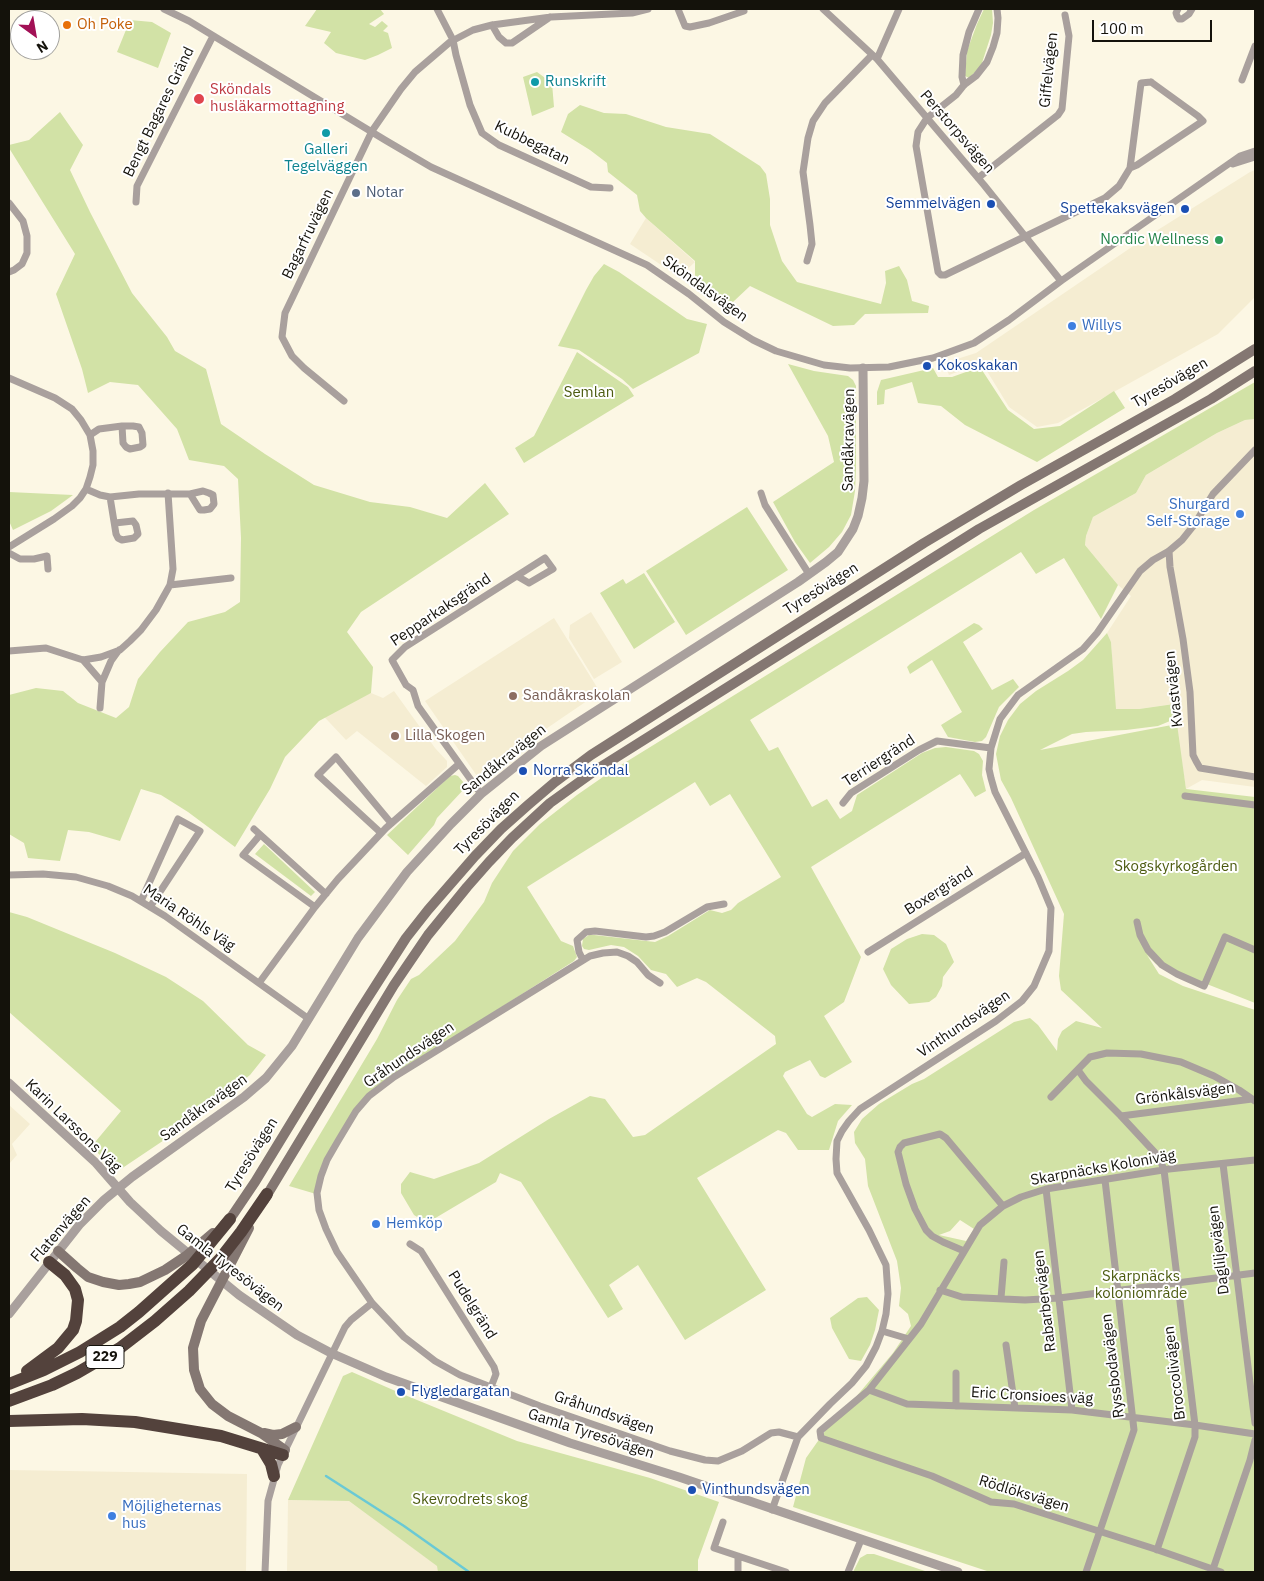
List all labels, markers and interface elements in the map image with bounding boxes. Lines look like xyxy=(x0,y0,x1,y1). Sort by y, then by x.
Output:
north arrow xyxy=(10,10,60,60)
scale bar xyxy=(1094,10,1214,42)
place label: Oh Poke xyxy=(77,16,133,34)
marker: Oh Poke xyxy=(61,19,73,31)
text: 100 m xyxy=(1100,19,1144,38)
street label: Giffelvägen xyxy=(1036,31,1062,109)
text: N xyxy=(33,37,51,57)
street label: Bengt Bagares Gränd xyxy=(120,44,198,180)
place label: Runskrift xyxy=(545,73,606,91)
marker: Runskrift xyxy=(529,76,541,88)
place label: Sköndals husläkarmottagning xyxy=(210,81,344,116)
street label: Perstorpsvägen xyxy=(916,87,998,177)
marker: Sköndals husläkarmottagning xyxy=(192,92,206,106)
street label: Kubbegatan xyxy=(492,117,572,169)
marker: Galleri Tegelväggen xyxy=(320,127,332,139)
place label: Galleri Tegelväggen xyxy=(284,141,368,176)
place label: Notar xyxy=(366,184,404,202)
street label: Bagarfruvägen xyxy=(278,186,338,282)
marker: Notar xyxy=(350,187,362,199)
place label: Semmelvägen xyxy=(886,195,981,213)
marker: Semmelvägen xyxy=(985,198,997,210)
place label: Spettekaksvägen xyxy=(1060,200,1175,218)
marker: Spettekaksvägen xyxy=(1179,203,1191,215)
place label: Nordic Wellness xyxy=(1100,231,1209,249)
marker: Nordic Wellness xyxy=(1213,234,1225,246)
street label: Sköndalsvägen xyxy=(659,252,751,326)
place label: Willys xyxy=(1082,317,1122,335)
marker: Willys xyxy=(1066,320,1078,332)
street label: Tyresövägen xyxy=(1129,354,1211,412)
place label: Kokoskakan xyxy=(937,357,1018,375)
marker: Kokoskakan xyxy=(921,360,933,372)
park label: Semlan xyxy=(564,384,614,402)
street label: Sandåkravägen xyxy=(839,388,859,492)
place label: Shurgard Self-Storage xyxy=(1147,496,1230,531)
marker: Shurgard Self-Storage xyxy=(1234,508,1246,520)
street label: Tyresövägen xyxy=(780,559,862,619)
street label: Pepparkaksgränd xyxy=(387,570,495,650)
street label: Kvastvägen xyxy=(1161,650,1187,728)
place label: Sandåkraskolan xyxy=(523,687,630,705)
marker: Sandåkraskolan xyxy=(507,690,519,702)
street label: Sandåkravägen xyxy=(458,721,550,799)
place label: Lilla Skogen xyxy=(405,727,485,745)
marker: Lilla Skogen xyxy=(389,730,401,742)
street label: Terriergränd xyxy=(839,731,919,791)
place label: Norra Sköndal xyxy=(533,762,629,780)
marker: Norra Sköndal xyxy=(517,765,529,777)
street label: Tyresövägen xyxy=(451,787,523,859)
park label: Skogskyrkogården xyxy=(1114,858,1238,876)
street label: Boxergränd xyxy=(901,863,977,919)
street label: Maria Röhls Väg xyxy=(140,881,238,955)
street label: Vinthundsvägen xyxy=(914,986,1014,1062)
street label: Gråhundsvägen xyxy=(360,1018,458,1092)
street label: Sandåkravägen xyxy=(157,1070,251,1146)
street label: Karin Larssons Väg xyxy=(21,1076,125,1176)
street label: Grönkålsvägen xyxy=(1134,1079,1236,1109)
street label: Tyresövägen xyxy=(222,1114,282,1196)
street label: Skarpnäcks Koloniväg xyxy=(1029,1146,1177,1190)
street label: Flatenvägen xyxy=(27,1192,95,1266)
street label: Dagliljevägen xyxy=(1205,1204,1233,1296)
place label: Hemköp xyxy=(386,1215,443,1233)
marker: Hemköp xyxy=(370,1218,382,1230)
street label: Gamla Tyresövägen xyxy=(173,1220,287,1316)
street label: Rabarbervägen xyxy=(1030,1249,1060,1353)
street label: Pudelgränd xyxy=(444,1267,500,1343)
park label: Skarpnäcks koloniområde xyxy=(1095,1268,1187,1303)
street label: Ryssbodavägen xyxy=(1098,1313,1128,1419)
street label: Broccolivägen xyxy=(1160,1325,1190,1421)
road number: 229 xyxy=(86,1345,124,1368)
place label: Flygledargatan xyxy=(411,1383,510,1401)
street label: Eric Cronsioes väg xyxy=(970,1384,1094,1408)
marker: Flygledargatan xyxy=(395,1386,407,1398)
street label: Gråhundsvägen xyxy=(551,1387,657,1439)
street label: Gamla Tyresövägen xyxy=(526,1405,656,1463)
street label: Rödlöksvägen xyxy=(977,1472,1071,1516)
place label: Vinthundsvägen xyxy=(702,1481,810,1499)
marker: Vinthundsvägen xyxy=(686,1484,698,1496)
park label: Skevrodrets skog xyxy=(412,1491,528,1509)
place label: Möjligheternas hus xyxy=(122,1498,222,1533)
marker: Möjligheternas hus xyxy=(106,1510,118,1522)

